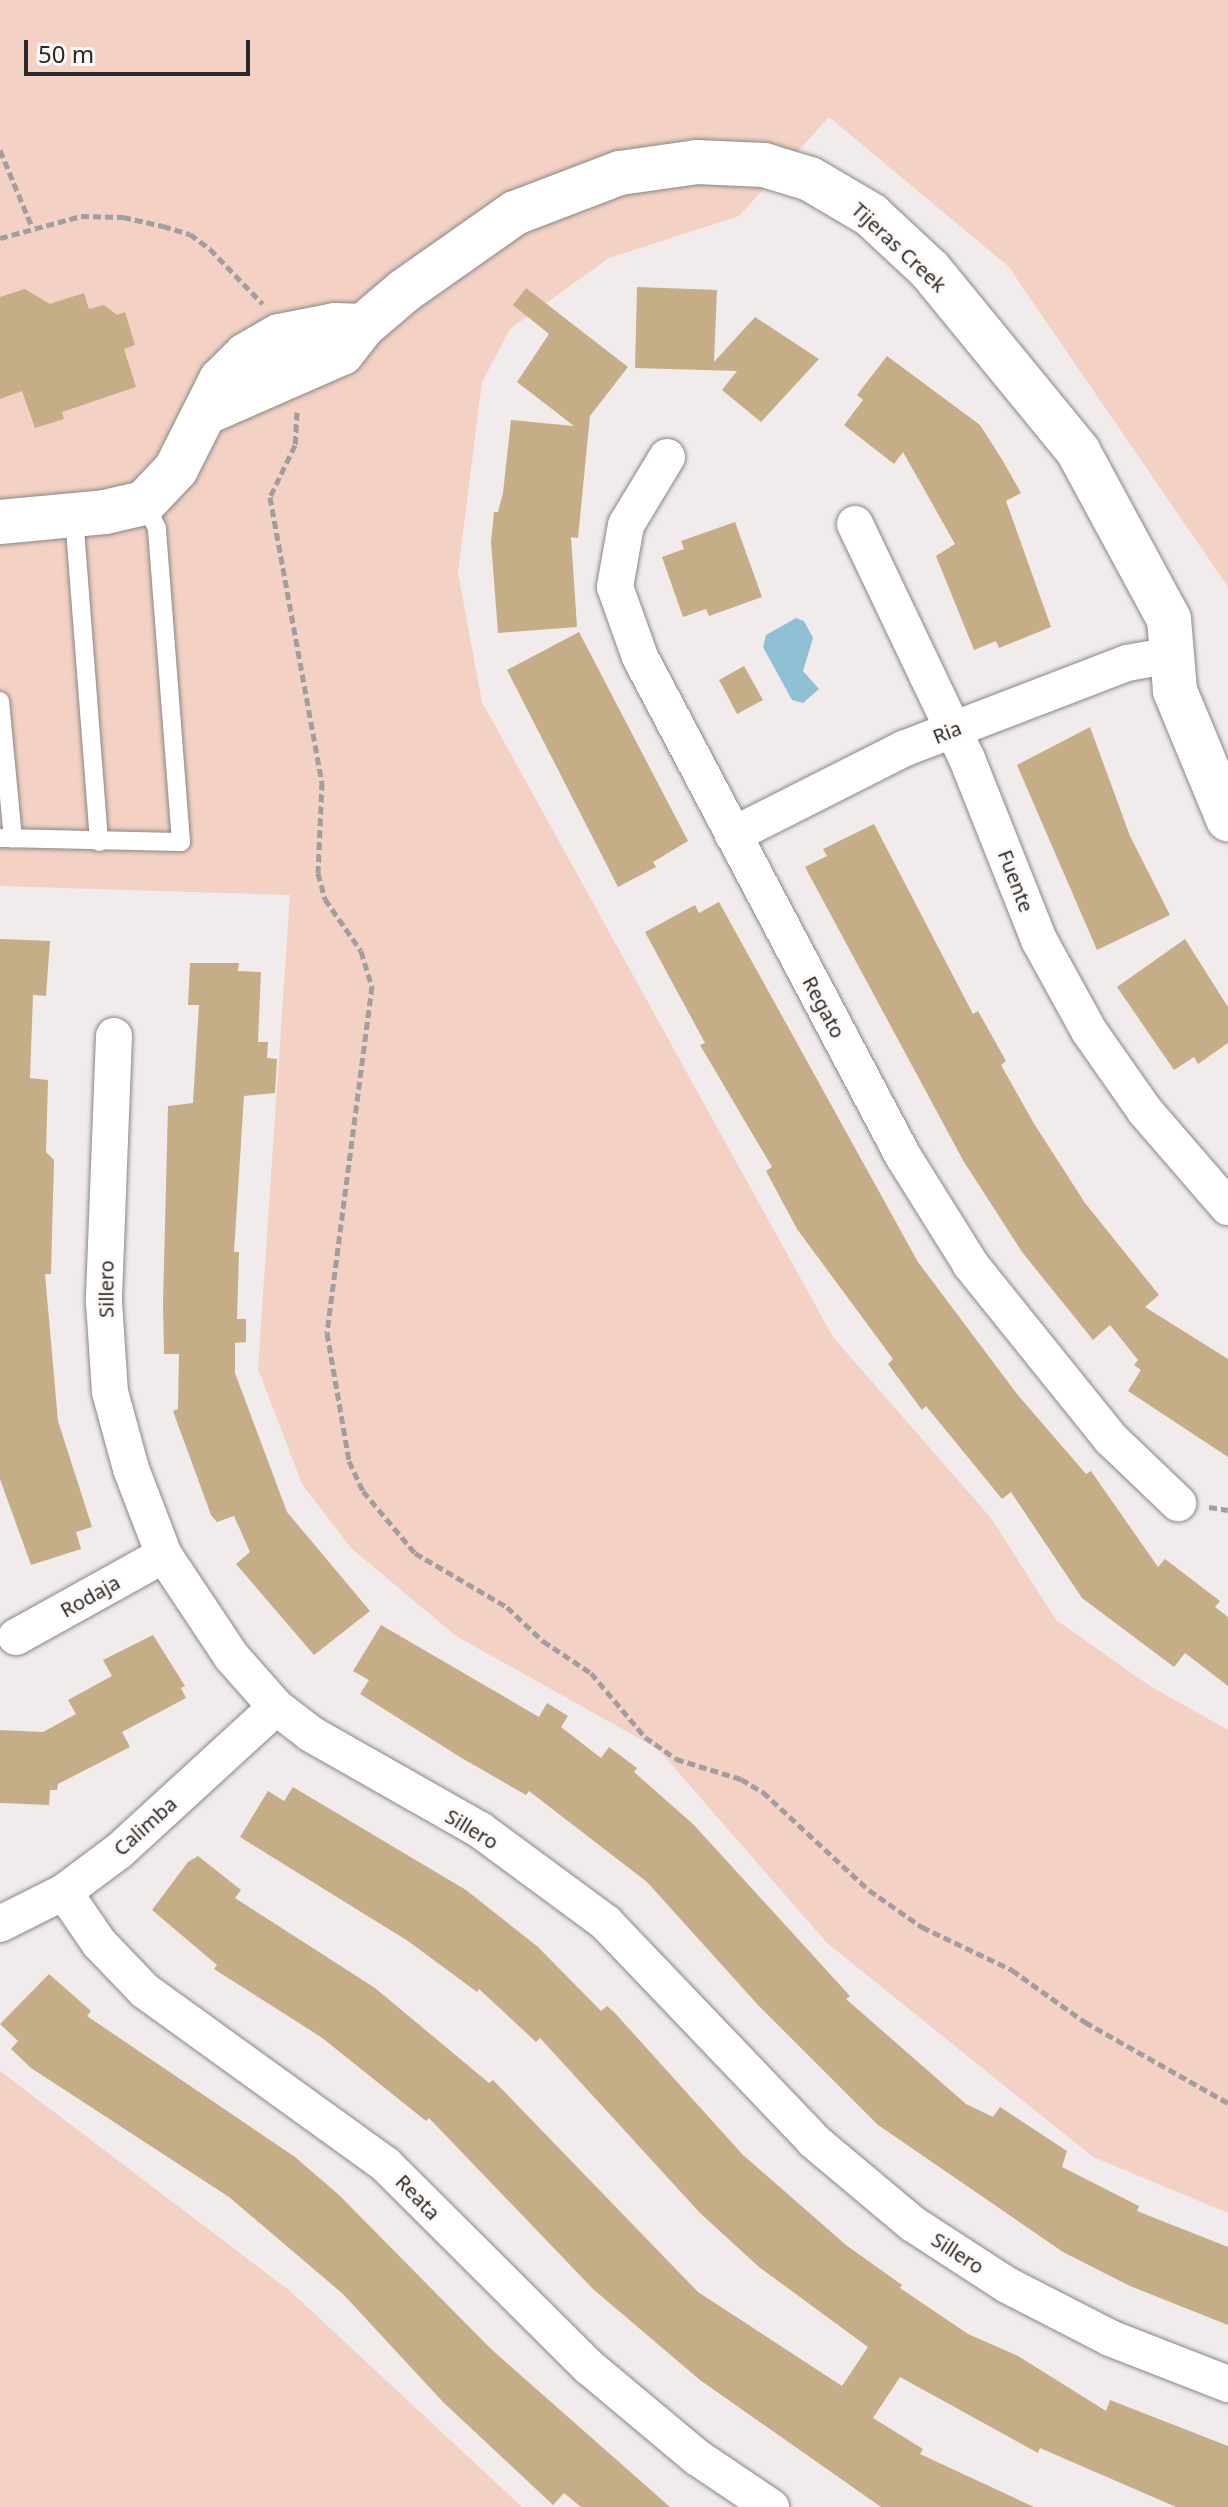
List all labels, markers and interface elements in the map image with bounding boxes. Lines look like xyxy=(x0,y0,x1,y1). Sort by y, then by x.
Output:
scale bar xyxy=(28,24,254,74)
text: 50 m xyxy=(38,37,94,70)
street label: Tijeras Creek xyxy=(847,197,951,297)
street label: Ria xyxy=(929,715,965,749)
street label: Fuente xyxy=(993,846,1039,916)
street label: Regato xyxy=(798,972,850,1042)
street label: Sillero xyxy=(94,1260,118,1318)
street label: Rodaja xyxy=(56,1570,124,1622)
street label: Calimba xyxy=(109,1792,181,1860)
street label: Sillero xyxy=(441,1804,503,1854)
street label: Reata xyxy=(391,2169,445,2225)
street label: Sillero xyxy=(927,2227,989,2279)

